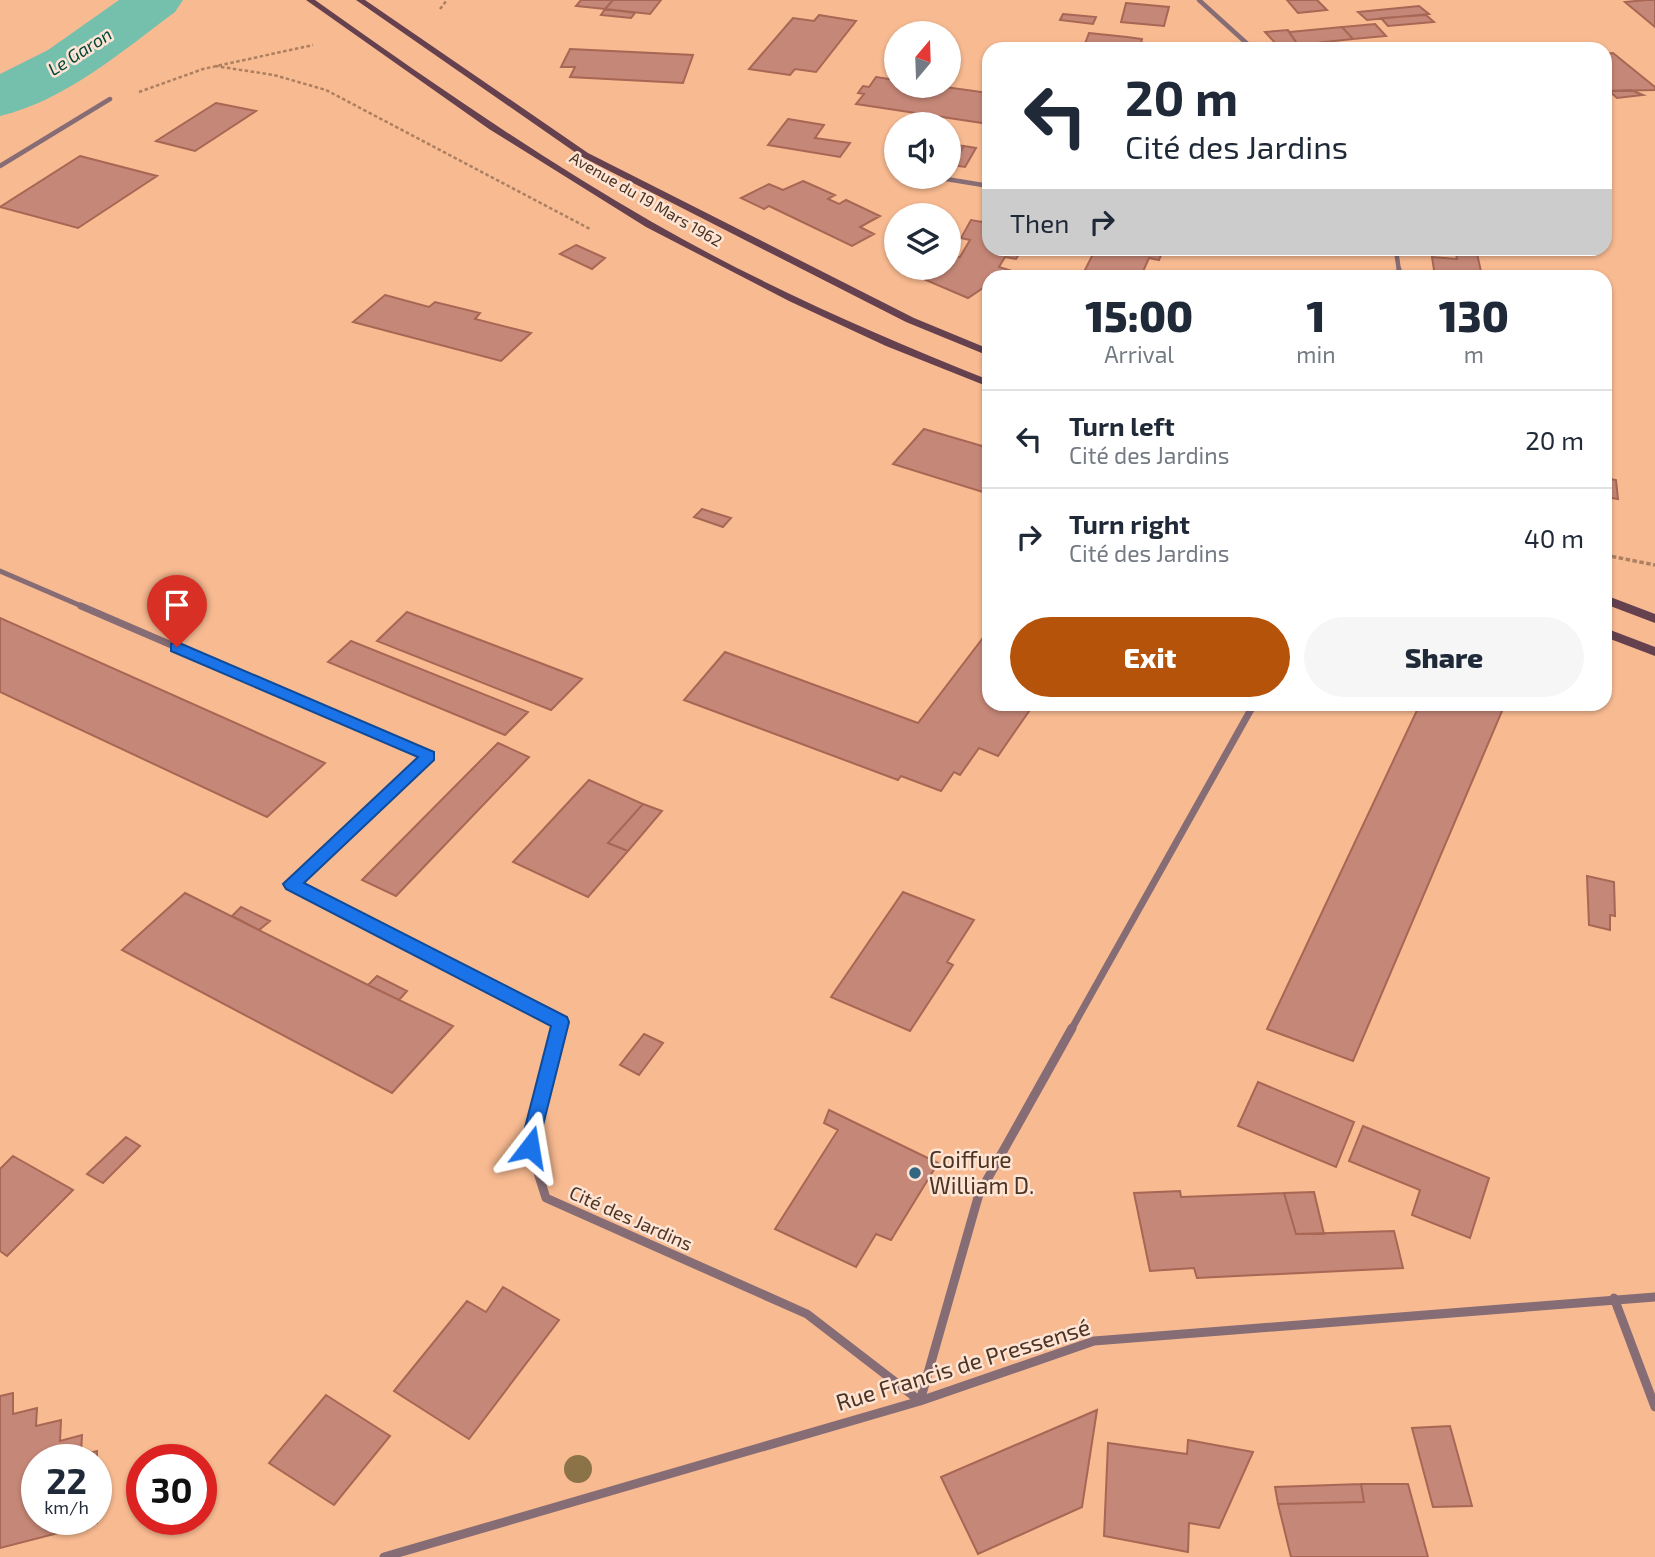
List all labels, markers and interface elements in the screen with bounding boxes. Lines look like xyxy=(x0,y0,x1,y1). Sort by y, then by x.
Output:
north arrow xyxy=(884,21,961,98)
map controls xyxy=(884,21,961,280)
water label: Le Garon xyxy=(43,22,116,80)
text: 20 m xyxy=(1125,67,1238,126)
icon: left xyxy=(1010,70,1101,161)
button: sound xyxy=(884,112,961,189)
text: Cité des Jardins xyxy=(1125,127,1348,165)
street label: Avenue du 19 Mars 1962 xyxy=(567,147,726,250)
button: layers xyxy=(884,203,961,280)
icon: right xyxy=(1083,203,1121,241)
text: Then xyxy=(1010,207,1069,238)
text: 15:00 xyxy=(1085,290,1193,340)
text: 1 xyxy=(1306,290,1325,340)
text: 130 xyxy=(1439,290,1509,340)
text: Arrival xyxy=(1104,340,1174,368)
text: min xyxy=(1296,340,1336,368)
text: m xyxy=(1464,340,1484,368)
text: Turn left xyxy=(1069,410,1175,441)
icon: left xyxy=(1010,420,1048,458)
text: 20 m xyxy=(1525,424,1584,455)
text: Cité des Jardins xyxy=(1069,441,1229,469)
text: Turn right xyxy=(1069,508,1190,539)
icon: right xyxy=(1010,518,1048,556)
text: 40 m xyxy=(1524,522,1584,553)
text: Cité des Jardins xyxy=(1069,539,1229,567)
pin xyxy=(147,575,207,647)
icon: arrive xyxy=(158,586,196,624)
button: Exit xyxy=(1010,617,1290,697)
button: Share xyxy=(1304,617,1584,697)
position arrow xyxy=(493,1110,567,1184)
place label: Coiffure William D. xyxy=(929,1145,1034,1199)
marker: Coiffure William D. xyxy=(907,1165,923,1181)
street label: Cité des Jardins xyxy=(566,1180,696,1255)
street label: Rue Francis de Pressensé xyxy=(832,1312,1093,1416)
speed limit sign: 30 xyxy=(126,1444,217,1535)
text: 22 xyxy=(46,1459,87,1501)
text: km/h xyxy=(44,1496,89,1518)

